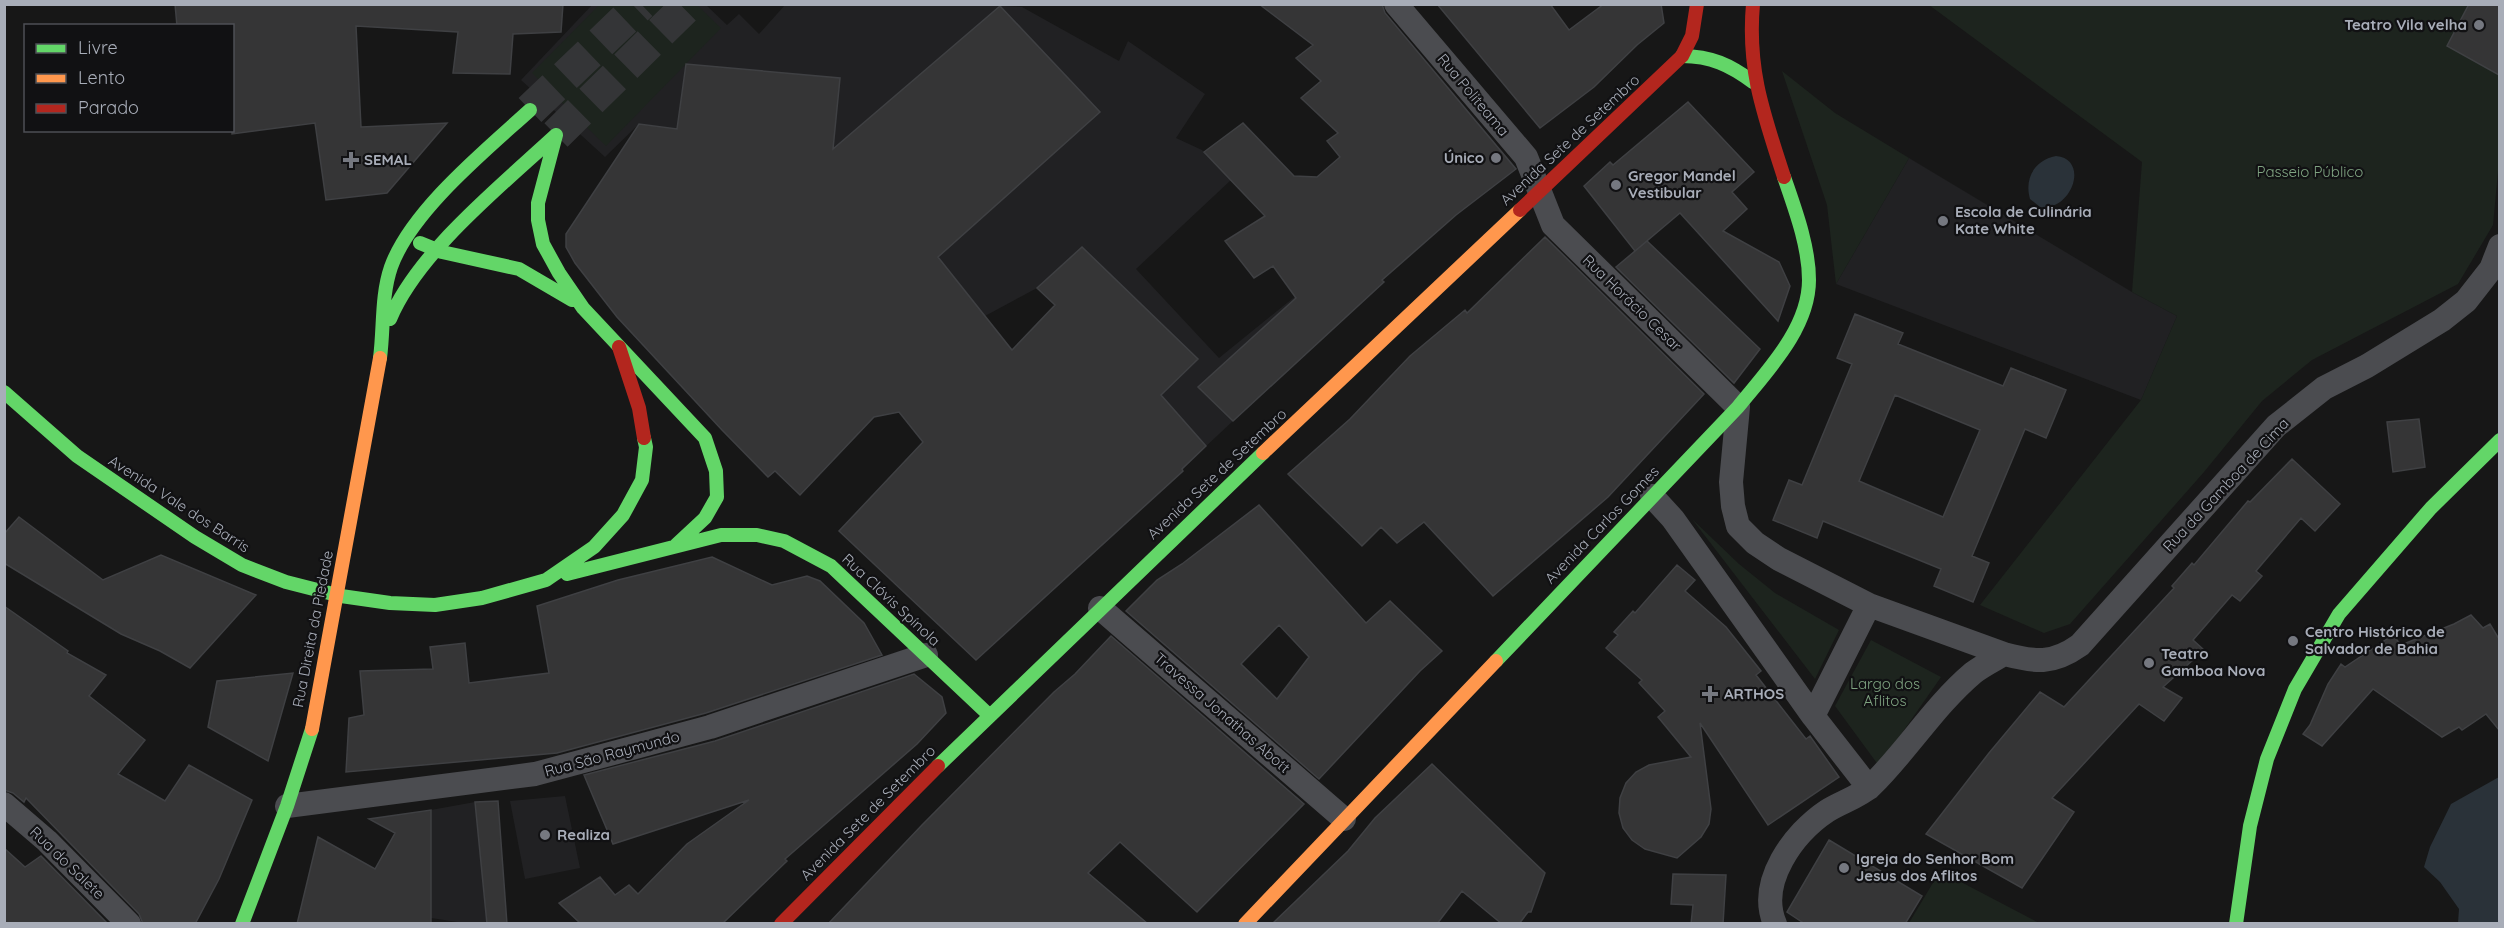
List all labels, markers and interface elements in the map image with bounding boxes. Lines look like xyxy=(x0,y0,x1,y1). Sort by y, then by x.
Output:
place label: Teatro Vila velha xyxy=(2344,15,2467,34)
marker: Teatro Vila velha xyxy=(2472,18,2486,32)
legend xyxy=(24,24,234,132)
text: Livre xyxy=(78,36,118,59)
street label: Rua Politeama xyxy=(1433,50,1513,140)
text: Lento xyxy=(78,66,125,89)
street label: Avenida Sete de Setembro xyxy=(1496,70,1643,209)
text: Parado xyxy=(78,96,139,119)
place label: Único xyxy=(1444,148,1484,167)
place label: SEMAL xyxy=(364,150,412,169)
marker: SEMAL xyxy=(342,151,360,169)
marker: Único xyxy=(1489,151,1503,165)
park label: Passeio Público xyxy=(2257,162,2363,181)
place label: Gregor Mandel Vestibular xyxy=(1628,166,1736,202)
marker: Gregor Mandel Vestibular xyxy=(1609,178,1623,192)
place label: Escola de Culinária Kate White xyxy=(1955,202,2092,238)
marker: Escola de Culinária Kate White xyxy=(1936,214,1950,228)
street label: Rua Horácio Cesar xyxy=(1579,250,1686,355)
street label: Avenida Sete de Setembro xyxy=(1143,404,1290,543)
street label: Rua da Gamboa de Cima xyxy=(2159,414,2293,556)
street label: Avenida Vale dos Barris xyxy=(105,451,253,556)
street label: Avenida Carlos Gomes xyxy=(1540,462,1663,588)
street label: Rua Direita da Piedade xyxy=(288,549,337,709)
street label: Rua Clóvis Spínola xyxy=(838,549,944,650)
place label: Centro Histórico de Salvador de Bahia xyxy=(2305,622,2445,658)
marker: Centro Histórico de Salvador de Bahia xyxy=(2286,634,2300,648)
place label: Teatro Gamboa Nova xyxy=(2161,644,2265,680)
street label: Travessa Jonathas Abott xyxy=(1151,648,1294,777)
marker: Teatro Gamboa Nova xyxy=(2142,656,2156,670)
park label: Largo dos Aflitos xyxy=(1850,674,1920,710)
place label: ARTHOS xyxy=(1724,684,1784,703)
marker: ARTHOS xyxy=(1701,685,1719,703)
street label: Rua São Raymundo xyxy=(542,726,681,781)
street label: Avenida Sete de Setembro xyxy=(796,741,939,884)
street label: Rua do Salete xyxy=(26,822,109,903)
place label: Realiza xyxy=(557,825,610,844)
marker: Realiza xyxy=(538,828,552,842)
place label: Igreja do Senhor Bom Jesus dos Aflitos xyxy=(1856,849,2014,885)
marker: Igreja do Senhor Bom Jesus dos Aflitos xyxy=(1837,861,1851,875)

